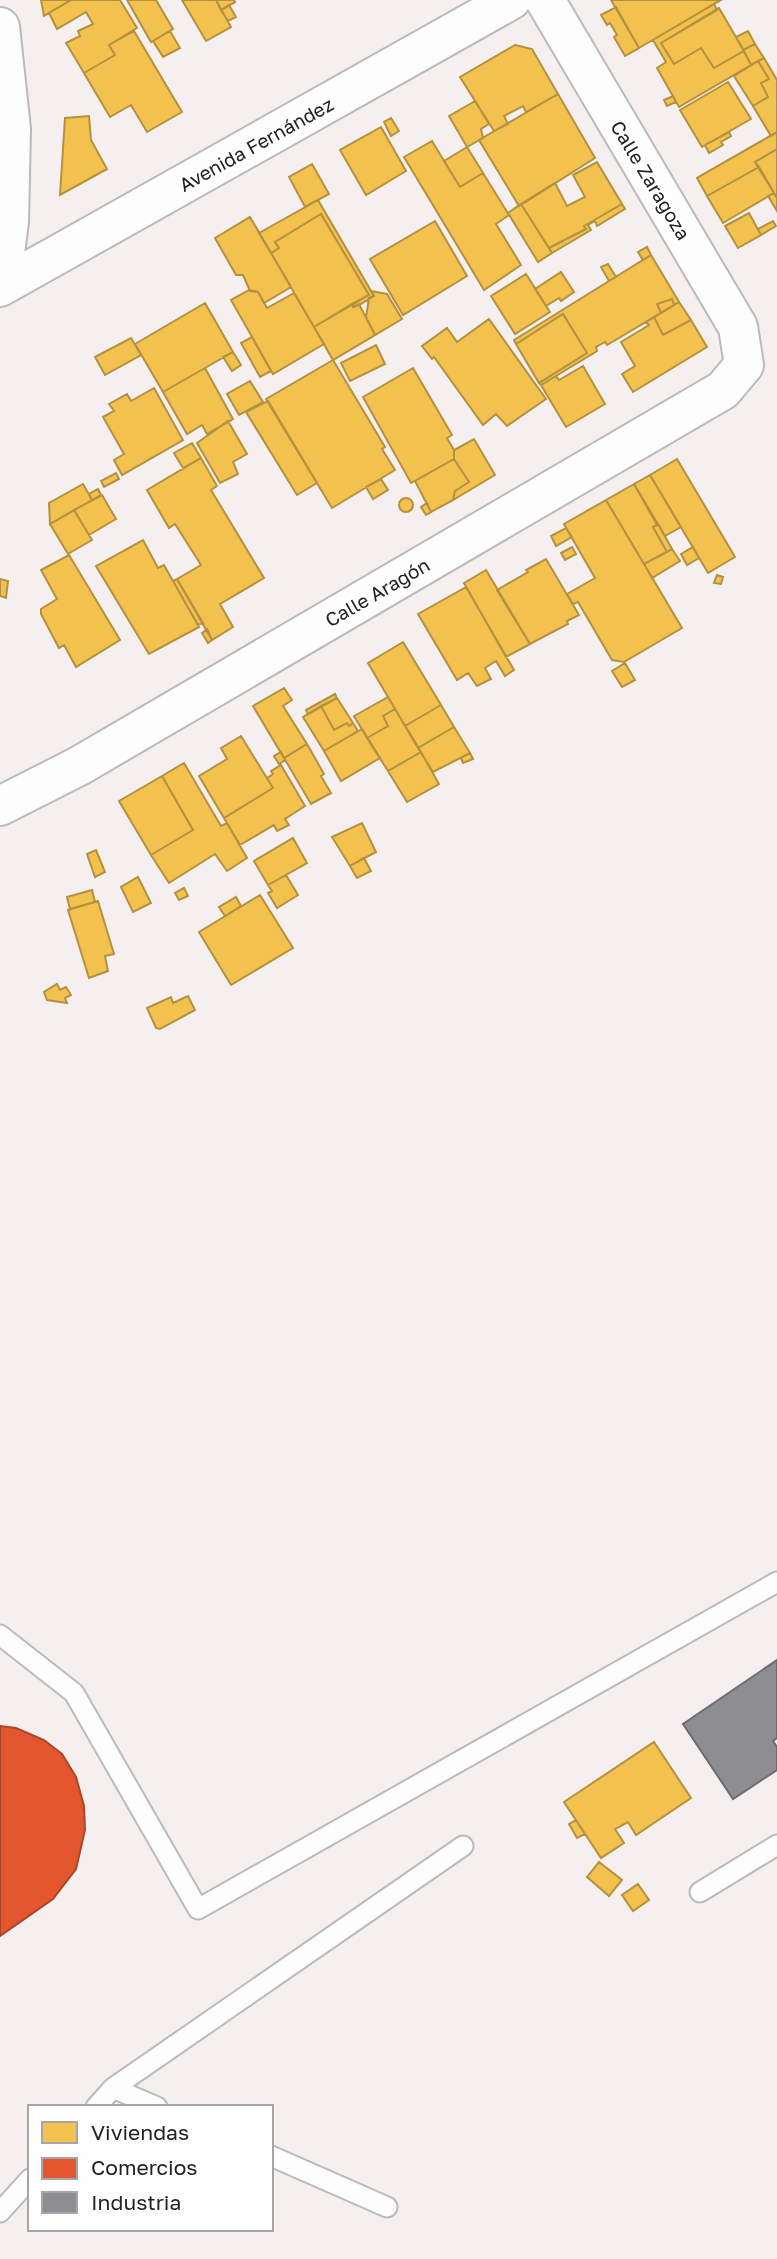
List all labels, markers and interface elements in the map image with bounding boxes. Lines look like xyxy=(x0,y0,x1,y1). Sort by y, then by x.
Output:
street label: Avenida Fernández xyxy=(175,92,337,196)
street label: Calle Zaragoza xyxy=(606,116,696,244)
street label: Calle Aragón xyxy=(321,553,433,631)
legend xyxy=(28,2105,273,2231)
text: Viviendas xyxy=(91,2119,189,2145)
text: Comercios xyxy=(91,2154,197,2180)
text: Industria xyxy=(91,2189,181,2215)

